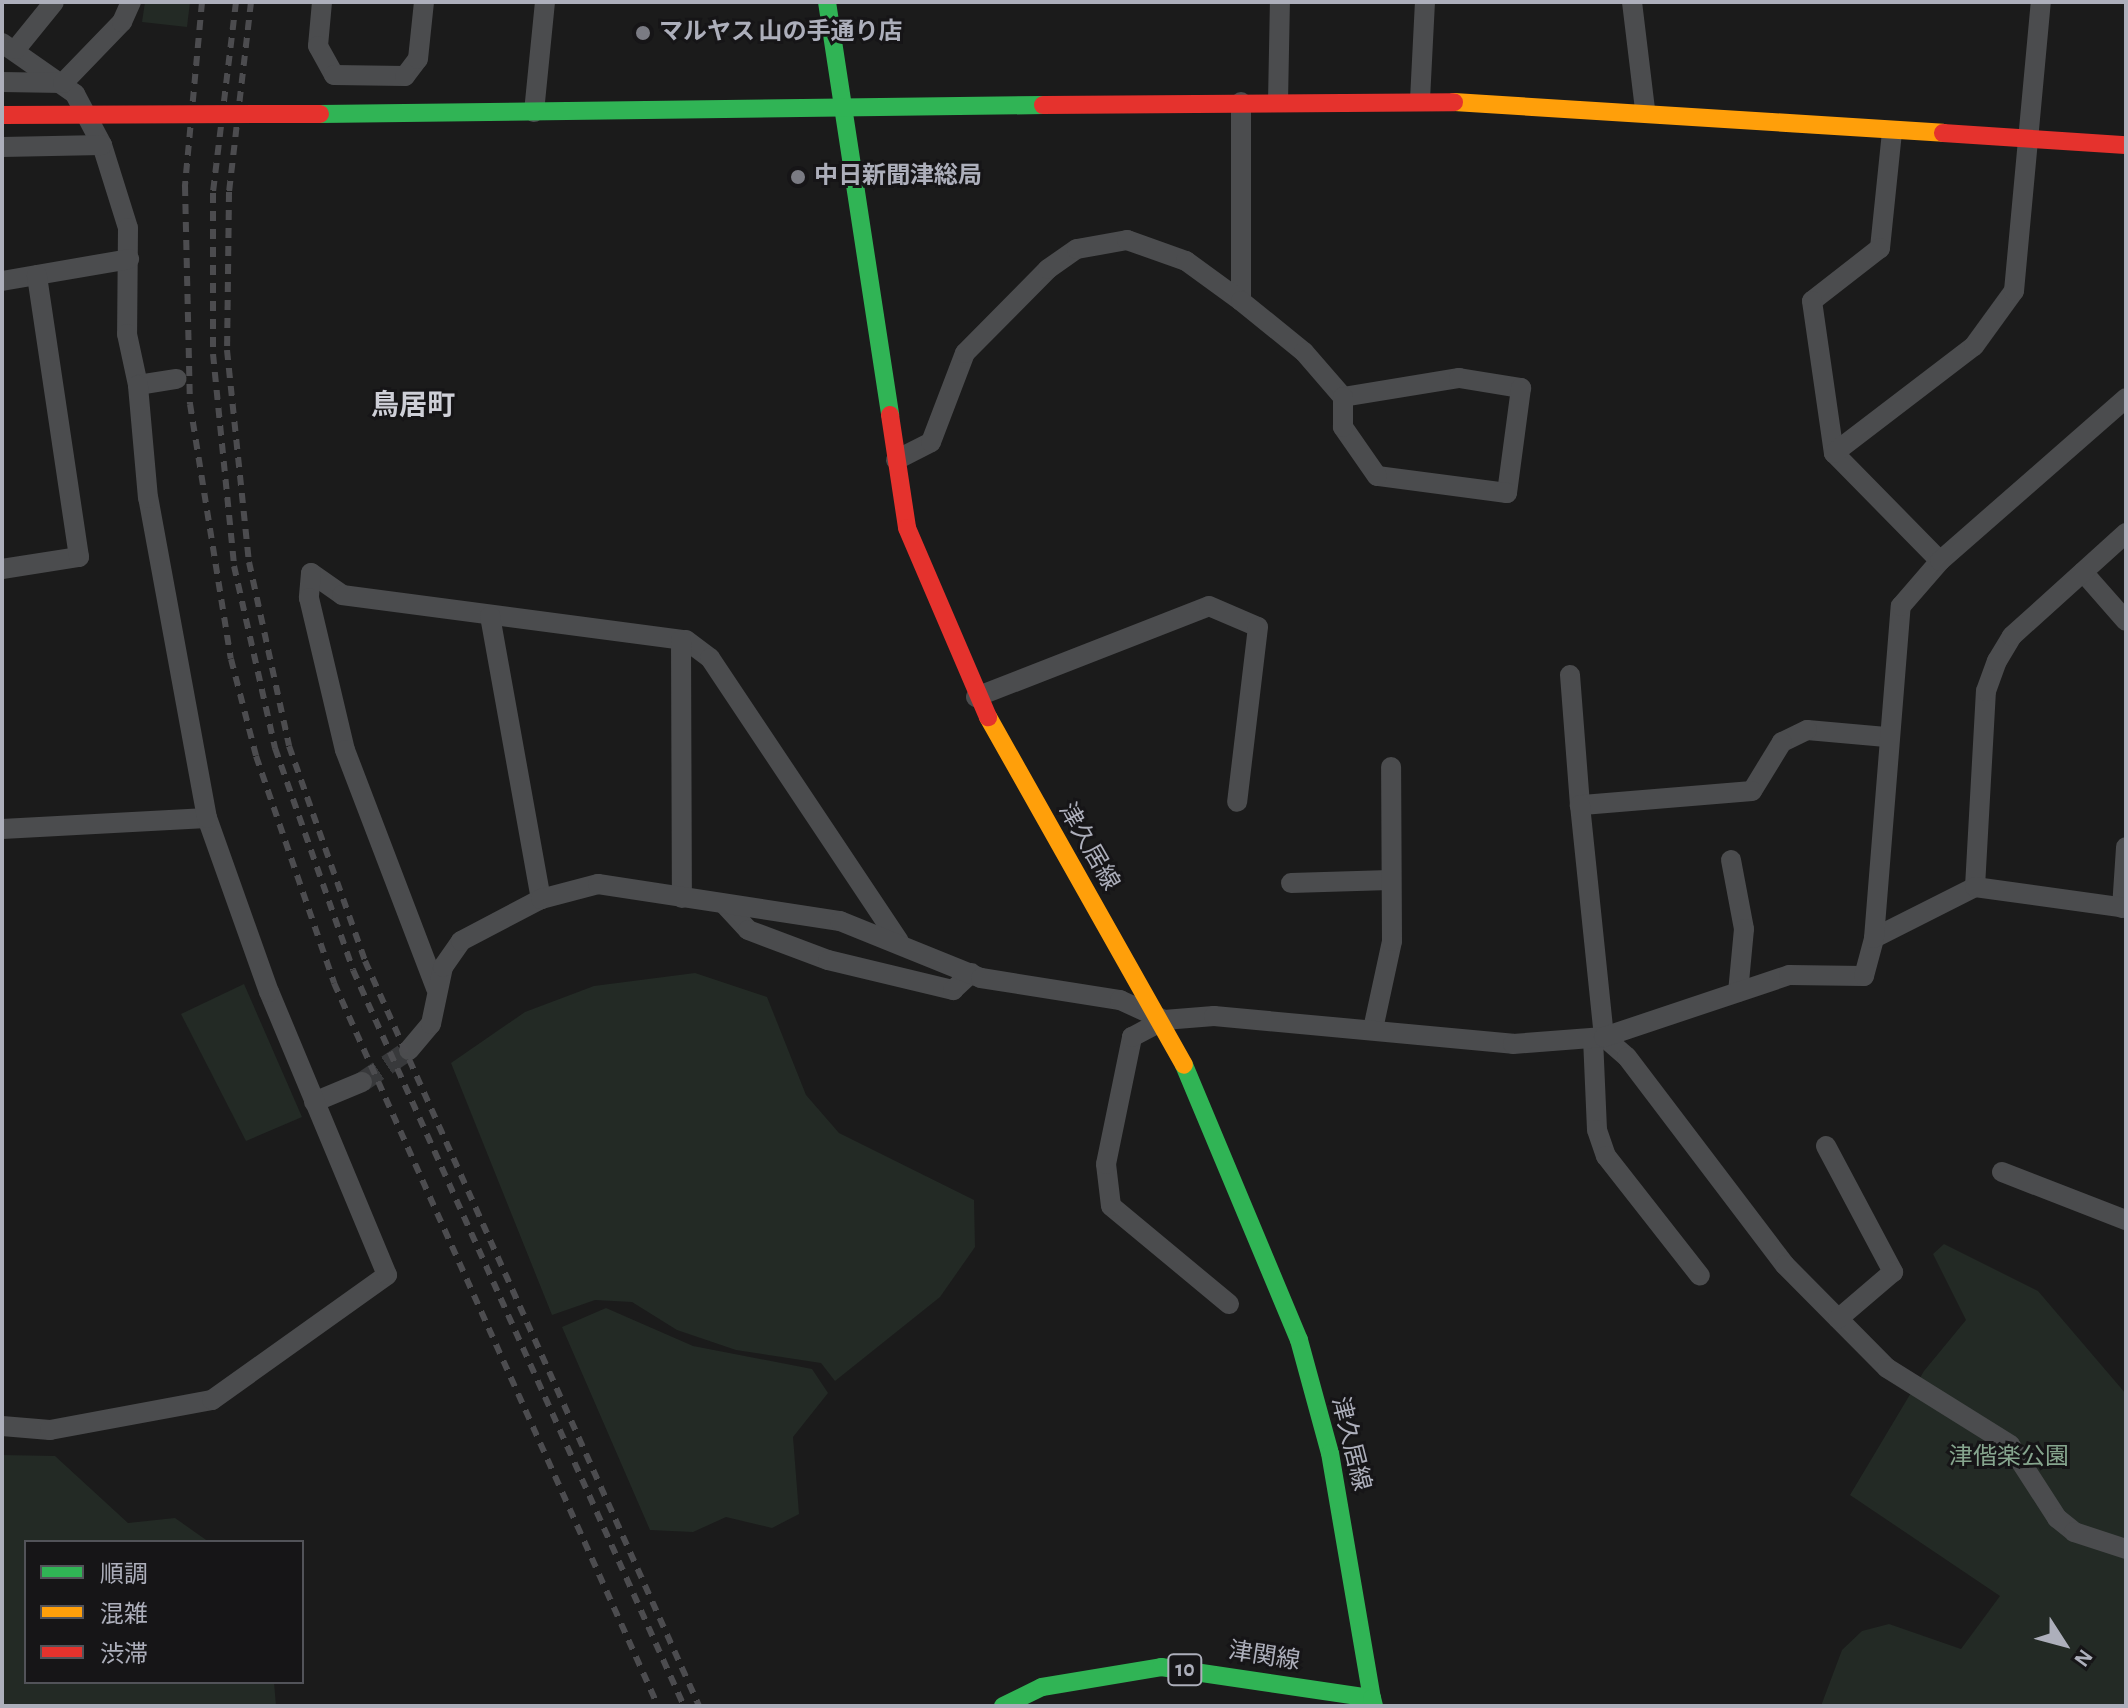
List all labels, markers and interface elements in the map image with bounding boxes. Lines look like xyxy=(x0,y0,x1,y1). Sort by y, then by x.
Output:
place label: マルヤス 山の手通り店 xyxy=(659,19,903,47)
marker: マルヤス 山の手通り店 xyxy=(634,24,652,42)
place label: 中日新聞津総局 xyxy=(814,163,982,191)
marker: 中日新聞津総局 xyxy=(789,168,807,186)
district label: 鳥居町 xyxy=(371,389,455,423)
street label: 津久居線 xyxy=(1052,798,1124,896)
street label: 津久居線 xyxy=(1324,1394,1376,1494)
park label: 津偕楽公園 xyxy=(1949,1444,2069,1472)
legend xyxy=(24,1540,304,1684)
text: 順調 xyxy=(100,1563,148,1587)
text: 混雑 xyxy=(100,1603,148,1627)
north arrow xyxy=(2024,1604,2104,1684)
street label: 津関線 xyxy=(1226,1637,1302,1677)
text: 渋滞 xyxy=(100,1643,148,1667)
text: N xyxy=(2070,1645,2097,1671)
road number: 10 xyxy=(1167,1652,1203,1688)

